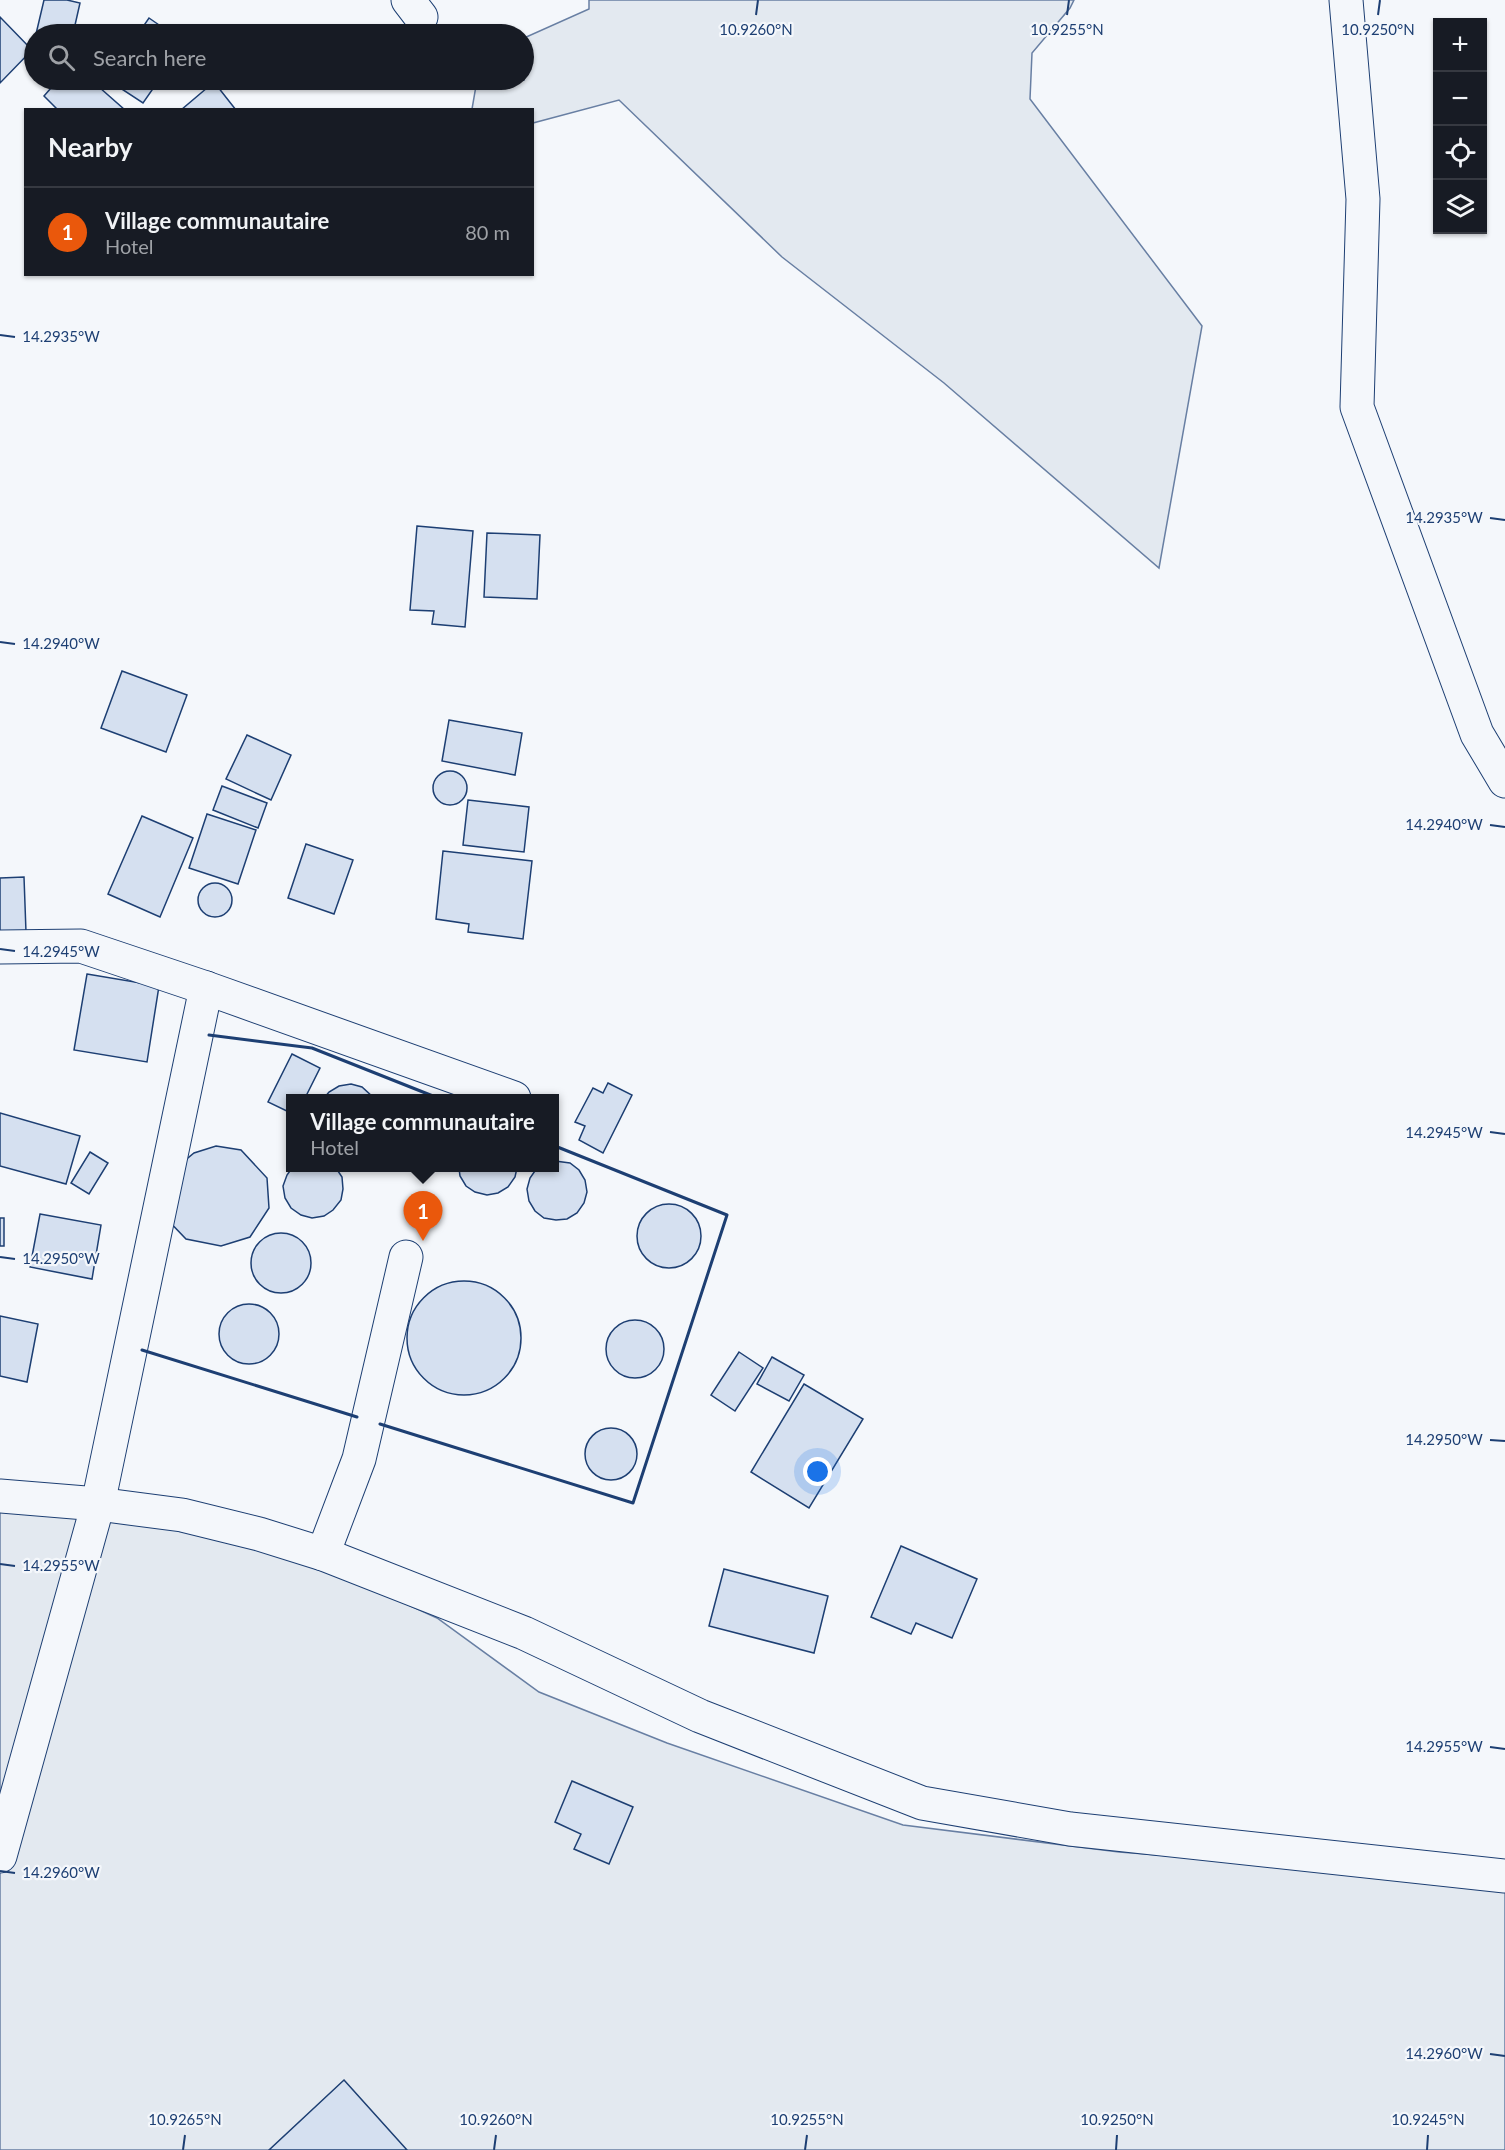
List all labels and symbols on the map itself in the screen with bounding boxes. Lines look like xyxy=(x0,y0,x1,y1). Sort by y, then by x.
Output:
text: 10.9260°N xyxy=(719,20,793,38)
text: 10.9255°N xyxy=(1030,20,1104,38)
text: 10.9250°N xyxy=(1341,20,1415,38)
text: 14.2935°W xyxy=(22,327,100,345)
text: 14.2935°W xyxy=(1405,508,1483,526)
text: 14.2940°W xyxy=(22,634,100,652)
text: 14.2940°W xyxy=(1405,815,1483,833)
text: 14.2945°W xyxy=(22,942,100,960)
text: 14.2945°W xyxy=(1405,1123,1483,1141)
pin: 1 xyxy=(404,1192,442,1241)
text: 14.2950°W xyxy=(22,1249,100,1267)
text: 14.2950°W xyxy=(1405,1430,1483,1448)
your location xyxy=(803,1457,832,1486)
text: 14.2955°W xyxy=(22,1556,100,1574)
text: 14.2955°W xyxy=(1405,1737,1483,1755)
text: 14.2960°W xyxy=(22,1863,100,1881)
text: 14.2960°W xyxy=(1405,2044,1483,2062)
text: 10.9265°N xyxy=(148,2110,222,2128)
text: 10.9260°N xyxy=(459,2110,533,2128)
text: 10.9255°N xyxy=(770,2110,844,2128)
text: 10.9250°N xyxy=(1080,2110,1154,2128)
text: 10.9245°N xyxy=(1391,2110,1465,2128)

